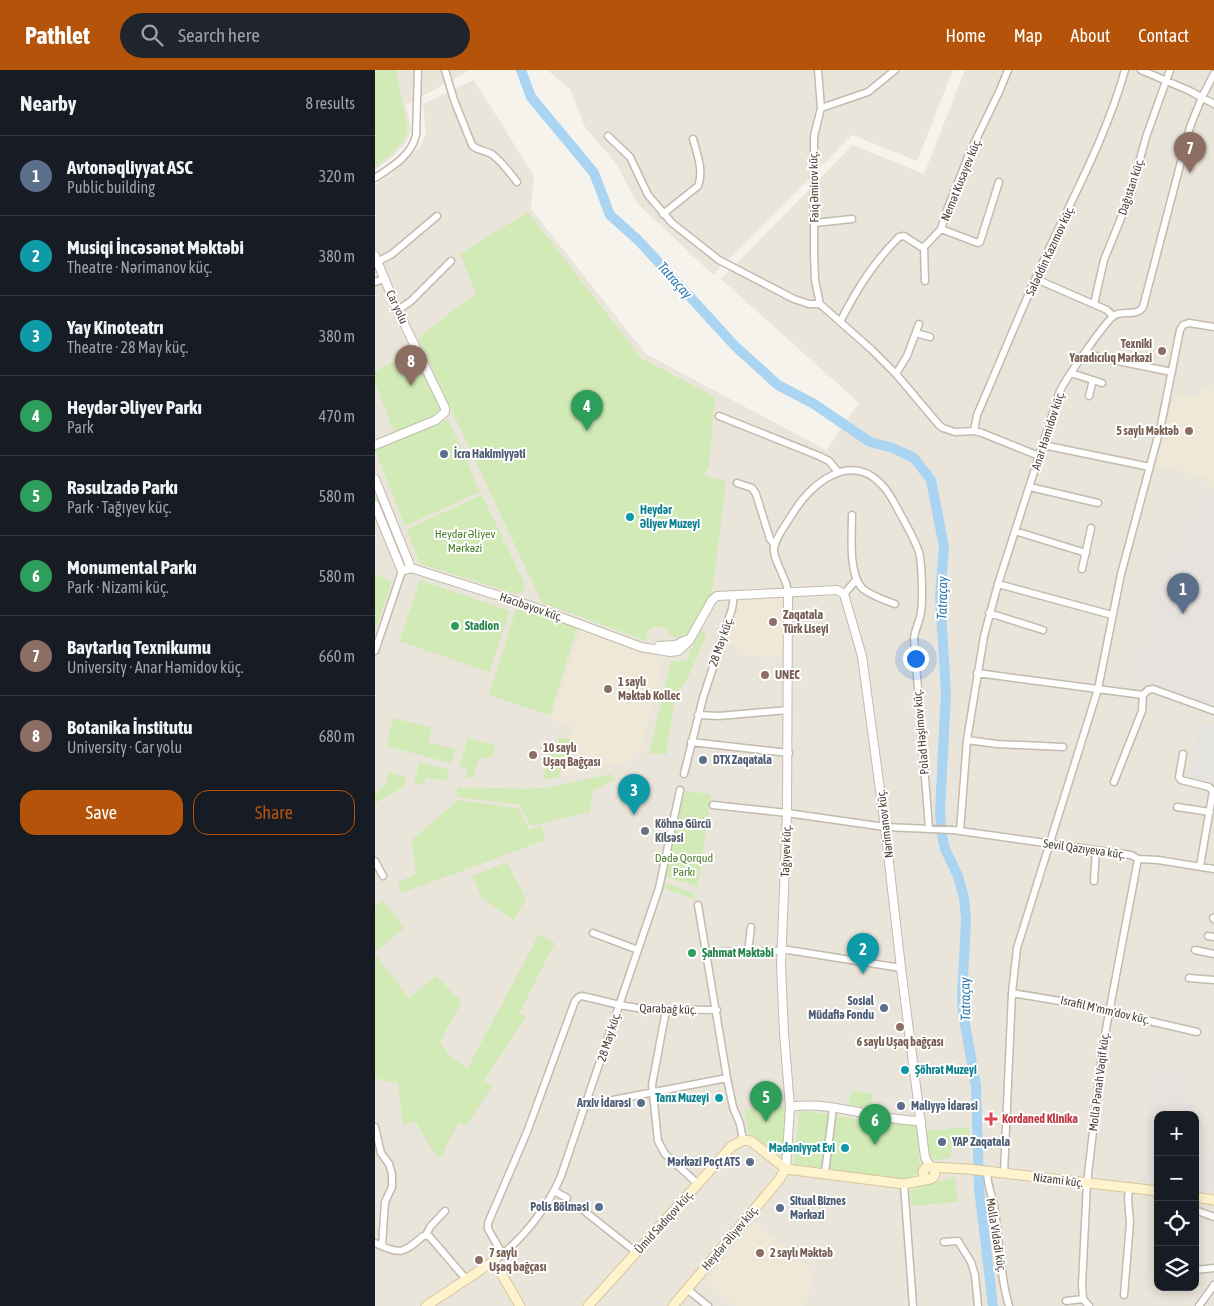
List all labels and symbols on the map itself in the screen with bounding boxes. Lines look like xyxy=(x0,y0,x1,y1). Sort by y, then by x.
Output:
pin: 7 xyxy=(1174,132,1206,173)
street label: Nemət Kusayev küç. xyxy=(938,137,984,223)
street label: Faiq Əmirov küç. xyxy=(806,151,822,223)
street label: Dağıstan küç. xyxy=(1115,157,1147,217)
street label: Saləddin Kazımov küç. xyxy=(1023,204,1077,298)
water label: Tatraçay xyxy=(654,258,696,302)
street label: Car yolu xyxy=(383,288,411,326)
place label: Texniki Yaradıcılıq Mərkəzi xyxy=(1069,337,1152,365)
pin: 8 xyxy=(395,345,427,386)
marker: Texniki Yaradıcılıq Mərkəzi xyxy=(1156,345,1168,357)
pin: 4 xyxy=(571,390,603,431)
street label: Anar Həmidov küç. xyxy=(1029,390,1067,472)
place label: 5 saylı Məktəb xyxy=(1116,424,1179,438)
marker: 5 saylı Məktəb xyxy=(1183,425,1195,437)
place label: İcra Hakimiyyəti xyxy=(454,446,526,461)
marker: İcra Hakimiyyəti xyxy=(438,448,450,460)
place label: Heydər Əliyev Muzeyi xyxy=(640,503,700,531)
marker: Heydər Əliyev Muzeyi xyxy=(624,511,636,523)
park label: Heydər Əliyev Mərkəzi xyxy=(435,527,495,555)
pin: 1 xyxy=(1167,573,1199,614)
water label: Tatraçay xyxy=(934,576,950,620)
street label: Hacıbəyov küç. xyxy=(498,590,564,624)
place label: Zaqatala Türk Liseyi xyxy=(783,608,829,636)
street label: 28 May küç. xyxy=(706,616,736,668)
marker: Zaqatala Türk Liseyi xyxy=(767,616,779,628)
place label: Stadion xyxy=(465,619,499,633)
marker: Stadion xyxy=(449,620,461,632)
your location xyxy=(903,646,929,672)
place label: UNEC xyxy=(775,668,800,682)
marker: UNEC xyxy=(759,669,771,681)
place label: 1 saylı Məktəb Kollec xyxy=(618,675,681,703)
marker: 1 saylı Məktəb Kollec xyxy=(602,683,614,695)
street label: Polad Həşimov küç. xyxy=(910,689,932,775)
place label: 10 saylı Uşaq Bağçası xyxy=(543,741,601,769)
marker: 10 saylı Uşaq Bağçası xyxy=(527,749,539,761)
place label: DTX Zaqatala xyxy=(713,753,772,767)
marker: DTX Zaqatala xyxy=(697,754,709,766)
pin: 3 xyxy=(618,774,650,815)
street label: Nərimanov küç. xyxy=(874,789,896,859)
place label: Köhnə Gürcü Kilsəsi xyxy=(655,817,711,845)
marker: Köhnə Gürcü Kilsəsi xyxy=(639,825,651,837)
street label: Tağıyev küç. xyxy=(778,825,794,877)
street label: Sevil Qazıyeva küç. xyxy=(1042,836,1126,862)
park label: Dədə Qorqud Parkı xyxy=(655,851,713,879)
pin: 2 xyxy=(847,933,879,974)
place label: Şahmat Məktəbi xyxy=(702,946,774,960)
marker: Şahmat Məktəbi xyxy=(686,947,698,959)
water label: Tatraçay xyxy=(957,977,973,1021)
street label: Israfil M'mm'dov küç. xyxy=(1059,993,1151,1027)
place label: Sosial Müdafiə Fondu xyxy=(808,994,875,1022)
street label: Qarabağ küç. xyxy=(639,1001,697,1017)
marker: Sosial Müdafiə Fondu xyxy=(878,1002,890,1014)
street label: 28 May küç. xyxy=(594,1011,624,1063)
marker: 6 saylı Uşaq bağçası xyxy=(894,1021,906,1033)
street label: Molla Pənah Vaqif küç. xyxy=(1086,1032,1112,1132)
place label: 6 saylı Uşaq bağçası xyxy=(856,1035,944,1049)
place label: Şöhrət Muzeyi xyxy=(915,1063,977,1077)
marker: Şöhrət Muzeyi xyxy=(899,1064,911,1076)
pin: 5 xyxy=(750,1081,782,1122)
place label: Tarıx Muzeyi xyxy=(655,1091,709,1105)
marker: Tarıx Muzeyi xyxy=(713,1092,725,1104)
place label: Arxiv İdarəsi xyxy=(576,1095,631,1110)
marker: Arxiv İdarəsi xyxy=(635,1097,647,1109)
place label: Maliyyə İdarəsi xyxy=(911,1098,978,1113)
marker: Maliyyə İdarəsi xyxy=(895,1100,907,1112)
pin: 6 xyxy=(859,1104,891,1145)
marker: Kordaned Klinika xyxy=(984,1112,998,1126)
place label: Kordaned Klinika xyxy=(1002,1112,1078,1126)
place label: YAP Zaqatala xyxy=(951,1135,1011,1149)
marker: YAP Zaqatala xyxy=(936,1136,948,1148)
place label: Mədəniyyət Evi xyxy=(769,1141,835,1155)
marker: Mədəniyyət Evi xyxy=(839,1142,851,1154)
place label: Mərkəzi Poçt ATS xyxy=(667,1155,740,1169)
marker: Mərkəzi Poçt ATS xyxy=(744,1156,756,1168)
street label: Nizami küç. xyxy=(1032,1170,1084,1190)
street label: Ümid Sadıqov küç. xyxy=(632,1187,696,1257)
place label: Situal Biznes Mərkəzi xyxy=(790,1194,846,1222)
street label: Molla Vidadi küç. xyxy=(983,1197,1009,1273)
place label: Polis Bölməsi xyxy=(530,1200,589,1214)
marker: Polis Bölməsi xyxy=(593,1201,605,1213)
marker: Situal Biznes Mərkəzi xyxy=(774,1202,786,1214)
street label: Heydər Əliyev küç. xyxy=(699,1203,761,1273)
place label: 7 saylı Uşaq bağçası xyxy=(489,1246,547,1274)
place label: 2 saylı Məktəb xyxy=(770,1246,833,1260)
marker: 2 saylı Məktəb xyxy=(754,1247,766,1259)
marker: 7 saylı Uşaq bağçası xyxy=(473,1254,485,1266)

